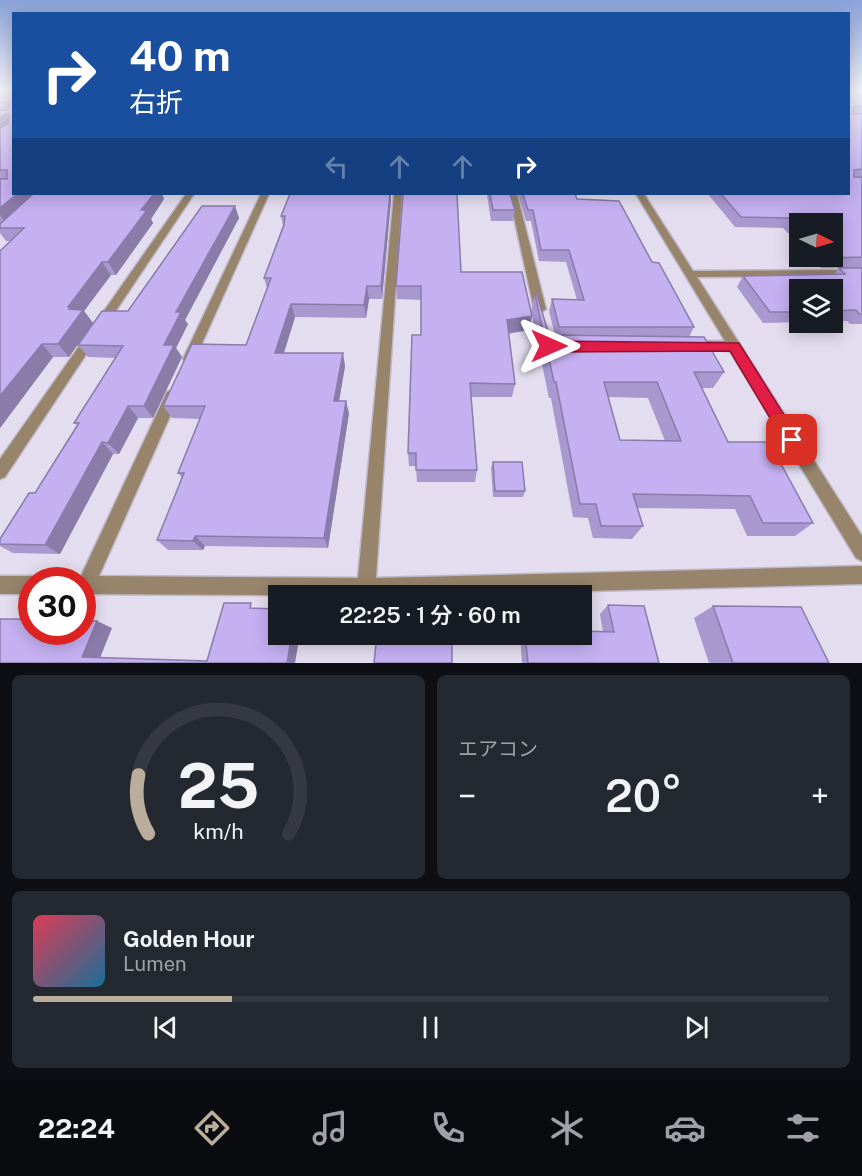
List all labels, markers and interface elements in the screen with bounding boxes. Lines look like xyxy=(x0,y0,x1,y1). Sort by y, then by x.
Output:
text: 40 m xyxy=(129,31,231,80)
icon: right xyxy=(30,36,108,114)
text: 右折 xyxy=(129,86,183,118)
icon: left xyxy=(320,150,353,183)
icon: ahead xyxy=(383,150,416,183)
icon: ahead xyxy=(446,150,479,183)
icon: right xyxy=(509,150,542,183)
north arrow xyxy=(789,213,843,267)
map controls xyxy=(789,213,843,333)
button: layers xyxy=(789,279,843,333)
position arrow xyxy=(517,314,581,378)
pin xyxy=(766,414,817,465)
icon: arrive xyxy=(775,423,808,456)
speed limit sign: 30 xyxy=(18,567,96,645)
text: 22:25 · 1 分 · 60 m xyxy=(339,602,521,628)
text: エアコン xyxy=(458,737,538,761)
text: 25 xyxy=(178,749,259,822)
text: 20° xyxy=(605,769,682,822)
text: − xyxy=(458,777,476,815)
text: + xyxy=(811,777,829,815)
text: km/h xyxy=(193,819,244,844)
text: Golden Hour xyxy=(123,926,254,952)
text: Lumen xyxy=(123,952,187,976)
icon: previous xyxy=(149,1011,182,1044)
icon: pause xyxy=(414,1011,447,1044)
icon: next xyxy=(680,1011,713,1044)
icon: directions xyxy=(191,1107,233,1149)
icon: music xyxy=(309,1107,351,1149)
icon: phone xyxy=(427,1107,469,1149)
icon: climate xyxy=(546,1107,588,1149)
icon: car xyxy=(664,1107,706,1149)
icon: filters xyxy=(782,1107,824,1149)
text: 22:24 xyxy=(38,1112,115,1144)

